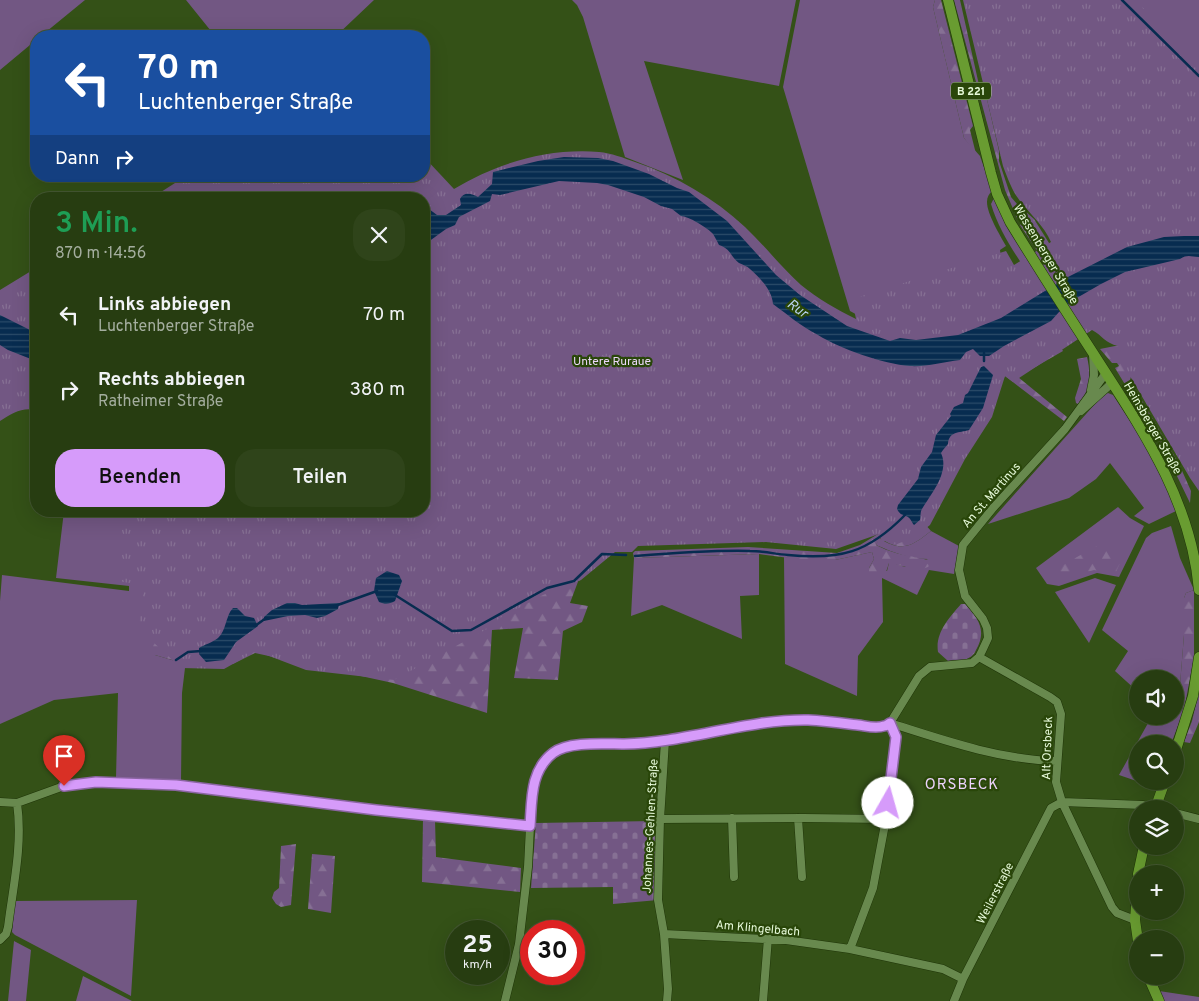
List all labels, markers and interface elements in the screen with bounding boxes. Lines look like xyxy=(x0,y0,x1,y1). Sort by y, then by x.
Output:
text: 70 m xyxy=(138,47,219,91)
icon: left xyxy=(55,50,120,115)
road number: B 221 xyxy=(951,82,991,100)
text: Luchtenberger Straße xyxy=(138,90,353,117)
icon: right xyxy=(110,145,138,173)
text: Dann xyxy=(55,147,100,171)
street label: Wassenberger Straße xyxy=(1009,201,1081,308)
text: 3 Min. xyxy=(55,206,138,243)
button: close xyxy=(353,209,405,261)
text: 870 m · 14:56 xyxy=(55,244,146,264)
text: Links abbiegen xyxy=(98,293,231,317)
water label: Rur xyxy=(783,296,812,323)
icon: left xyxy=(55,301,83,329)
text: 70 m xyxy=(363,303,405,327)
text: Luchtenberger Straße xyxy=(98,317,254,337)
park label: Untere Ruraue xyxy=(573,354,651,370)
text: Rechts abbiegen xyxy=(98,368,246,392)
icon: right xyxy=(55,376,83,404)
text: 380 m xyxy=(349,378,405,402)
street label: Heinsberger Straße xyxy=(1119,380,1185,477)
text: Ratheimer Straße xyxy=(98,392,223,412)
button: Beenden xyxy=(55,449,225,507)
button: Teilen xyxy=(235,449,405,507)
street label: An St. Martinus xyxy=(959,460,1025,532)
map controls xyxy=(1129,670,1184,985)
button: sound xyxy=(1129,670,1184,725)
street label: Alt Orsbeck xyxy=(1039,716,1057,780)
pin xyxy=(43,735,85,786)
button: search xyxy=(1129,735,1184,790)
icon: arrive xyxy=(50,742,78,770)
street label: Johannes-Gehlen-Straße xyxy=(639,758,663,894)
position arrow xyxy=(861,776,913,828)
district label: ORSBECK xyxy=(925,776,999,795)
button: layers xyxy=(1129,800,1184,855)
street label: Weilerstraße xyxy=(974,860,1018,927)
button: + xyxy=(1129,865,1184,920)
street label: Am Klingelbach xyxy=(715,917,801,941)
speed limit sign: 30 xyxy=(520,920,585,985)
text: 25 xyxy=(462,930,493,962)
button: − xyxy=(1129,930,1184,985)
text: km/h xyxy=(463,957,492,973)

